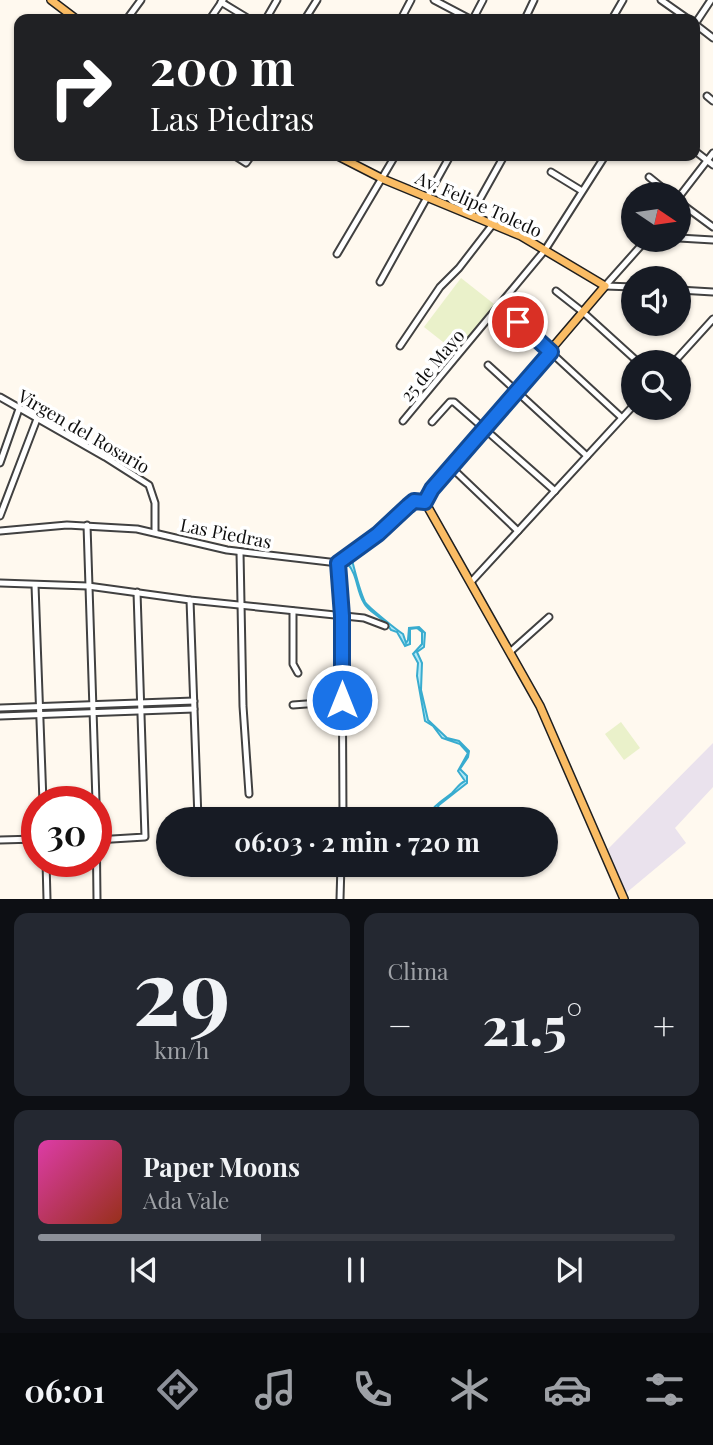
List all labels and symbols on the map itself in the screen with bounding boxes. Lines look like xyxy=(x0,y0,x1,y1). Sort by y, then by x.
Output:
street label: Av. Felipe Toledo xyxy=(411,165,546,243)
north arrow xyxy=(621,182,691,252)
pin xyxy=(488,292,548,352)
street label: 25 de Mayo xyxy=(395,324,469,406)
street label: Virgen del Rosario xyxy=(13,383,154,479)
street label: Las Piedras xyxy=(178,512,274,554)
position arrow xyxy=(305,663,379,737)
speed limit sign: 30 xyxy=(21,786,112,877)

